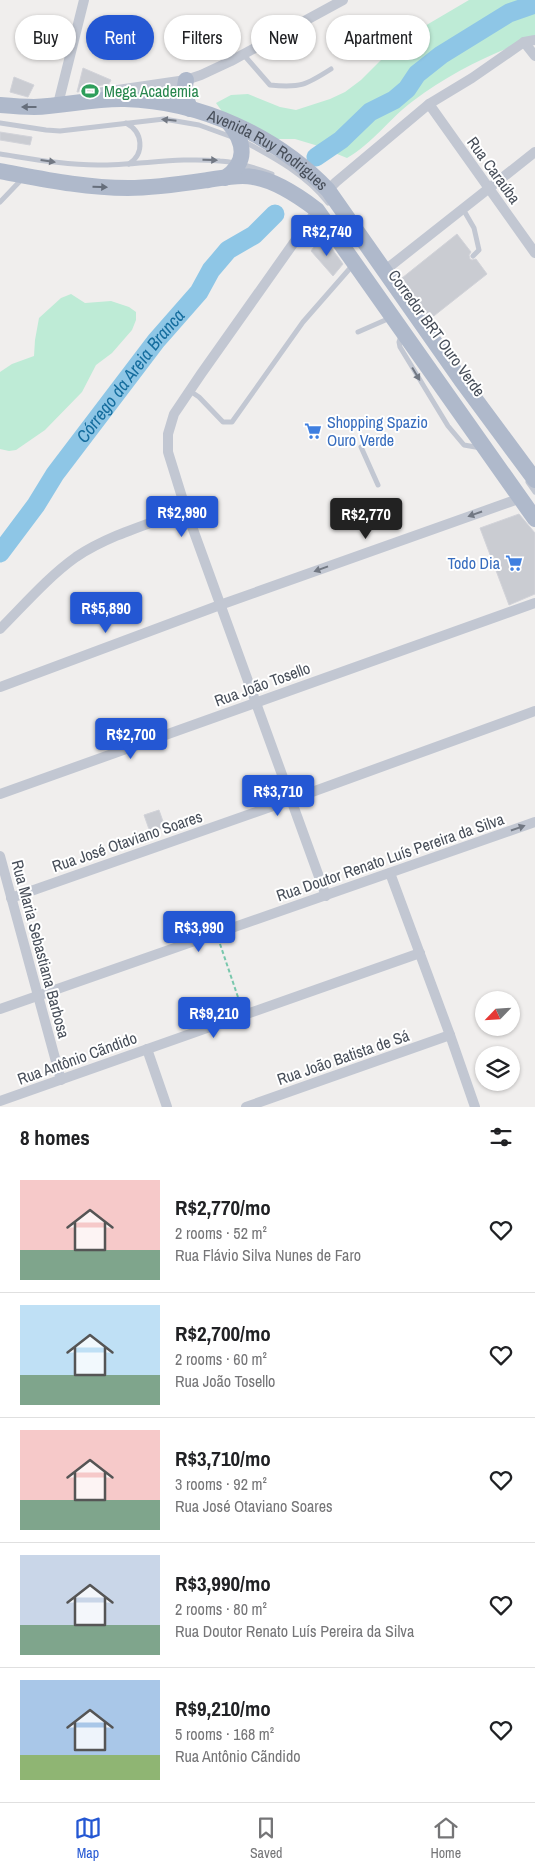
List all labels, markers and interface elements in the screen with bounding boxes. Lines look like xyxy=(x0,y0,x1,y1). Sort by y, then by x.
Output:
chip: Buy xyxy=(15,15,76,60)
chip: Rent xyxy=(86,15,154,60)
chip: Filters xyxy=(164,15,241,60)
chip: New xyxy=(251,15,316,60)
chip: Apartment xyxy=(326,15,430,60)
place label: Mega Academia xyxy=(104,80,200,102)
sports icon: Mega Academia xyxy=(80,81,100,101)
one-way arrow xyxy=(21,103,37,111)
street label: Avenida Ruy Rodrigues xyxy=(204,104,333,195)
one-way arrow xyxy=(161,116,177,124)
street label: Rua Caraúba xyxy=(462,132,526,209)
one-way arrow xyxy=(203,157,219,165)
one-way arrow xyxy=(41,158,57,166)
one-way arrow xyxy=(92,183,108,191)
pin: R$2,740 xyxy=(281,214,373,257)
text: R$2,740 xyxy=(302,220,352,242)
street label: Corredor BRT Ouro Verde xyxy=(383,265,491,401)
water label: Córrego da Areia Branca xyxy=(70,304,190,448)
one-way arrow xyxy=(412,368,421,381)
place label: Shopping Spazio Ouro Verde xyxy=(327,411,428,451)
supermarket icon: Shopping Spazio Ouro Verde xyxy=(303,421,323,441)
pin: R$2,990 xyxy=(136,496,228,538)
pin: R$2,770 xyxy=(320,498,412,540)
text: R$2,990 xyxy=(157,501,207,523)
text: R$2,770 xyxy=(341,503,391,525)
one-way arrow xyxy=(467,511,482,518)
place label: Todo Dia xyxy=(447,552,501,574)
supermarket icon: Todo Dia xyxy=(504,553,524,573)
one-way arrow xyxy=(314,566,329,573)
pin: R$5,890 xyxy=(60,592,152,634)
text: R$5,890 xyxy=(81,597,131,619)
street label: Rua João Tosello xyxy=(211,656,313,712)
pin: R$2,700 xyxy=(85,718,177,760)
text: R$2,700 xyxy=(106,723,156,745)
pin: R$3,710 xyxy=(232,774,324,817)
text: R$3,710 xyxy=(253,780,303,802)
street label: Rua José Otaviano Soares xyxy=(49,805,205,877)
street label: Rua Doutor Renato Luís Pereira da Silva xyxy=(273,807,507,906)
one-way arrow xyxy=(511,823,526,831)
street label: Rua Maria Sebastiana Barbosa xyxy=(7,857,76,1041)
pin: R$3,990 xyxy=(153,910,245,953)
text: R$3,990 xyxy=(174,916,224,938)
north arrow xyxy=(475,991,520,1036)
map controls xyxy=(475,991,520,1091)
pin: R$9,210 xyxy=(168,996,260,1039)
text: R$9,210 xyxy=(189,1002,239,1024)
street label: Rua João Batista de Sá xyxy=(274,1024,413,1090)
street label: Rua Antônio Cãndido xyxy=(14,1026,140,1090)
button: layers xyxy=(475,1046,520,1091)
text: 8 homes xyxy=(20,1123,90,1152)
icon: filters xyxy=(487,1123,515,1151)
text: R$2,770/mo xyxy=(175,1193,271,1222)
icon: home xyxy=(60,1200,120,1260)
icon: heart xyxy=(487,1216,515,1244)
text: 2 rooms · 52 m² xyxy=(175,1222,267,1244)
text: Rua Flávio Silva Nunes de Faro xyxy=(175,1244,361,1266)
text: R$2,700/mo xyxy=(175,1319,271,1348)
icon: home xyxy=(60,1325,120,1385)
icon: heart xyxy=(487,1341,515,1369)
text: 2 rooms · 60 m² xyxy=(175,1348,267,1370)
text: Rua João Tosello xyxy=(175,1370,275,1392)
text: R$3,710/mo xyxy=(175,1444,271,1473)
icon: home xyxy=(60,1450,120,1510)
icon: heart xyxy=(487,1466,515,1494)
text: 3 rooms · 92 m² xyxy=(175,1473,267,1495)
text: Rua José Otaviano Soares xyxy=(175,1495,333,1517)
text: R$3,990/mo xyxy=(175,1569,271,1598)
icon: home xyxy=(60,1575,120,1635)
icon: heart xyxy=(487,1591,515,1619)
text: 2 rooms · 80 m² xyxy=(175,1598,267,1620)
text: Rua Doutor Renato Luís Pereira da Silva xyxy=(175,1620,414,1642)
text: R$9,210/mo xyxy=(175,1694,271,1723)
icon: home xyxy=(60,1700,120,1760)
icon: heart xyxy=(487,1716,515,1744)
text: 5 rooms · 168 m² xyxy=(175,1723,274,1745)
text: Rua Antônio Cãndido xyxy=(175,1745,300,1767)
tab: Map xyxy=(74,1814,102,1862)
tab: Saved xyxy=(250,1814,282,1862)
tab: Home xyxy=(430,1814,461,1862)

